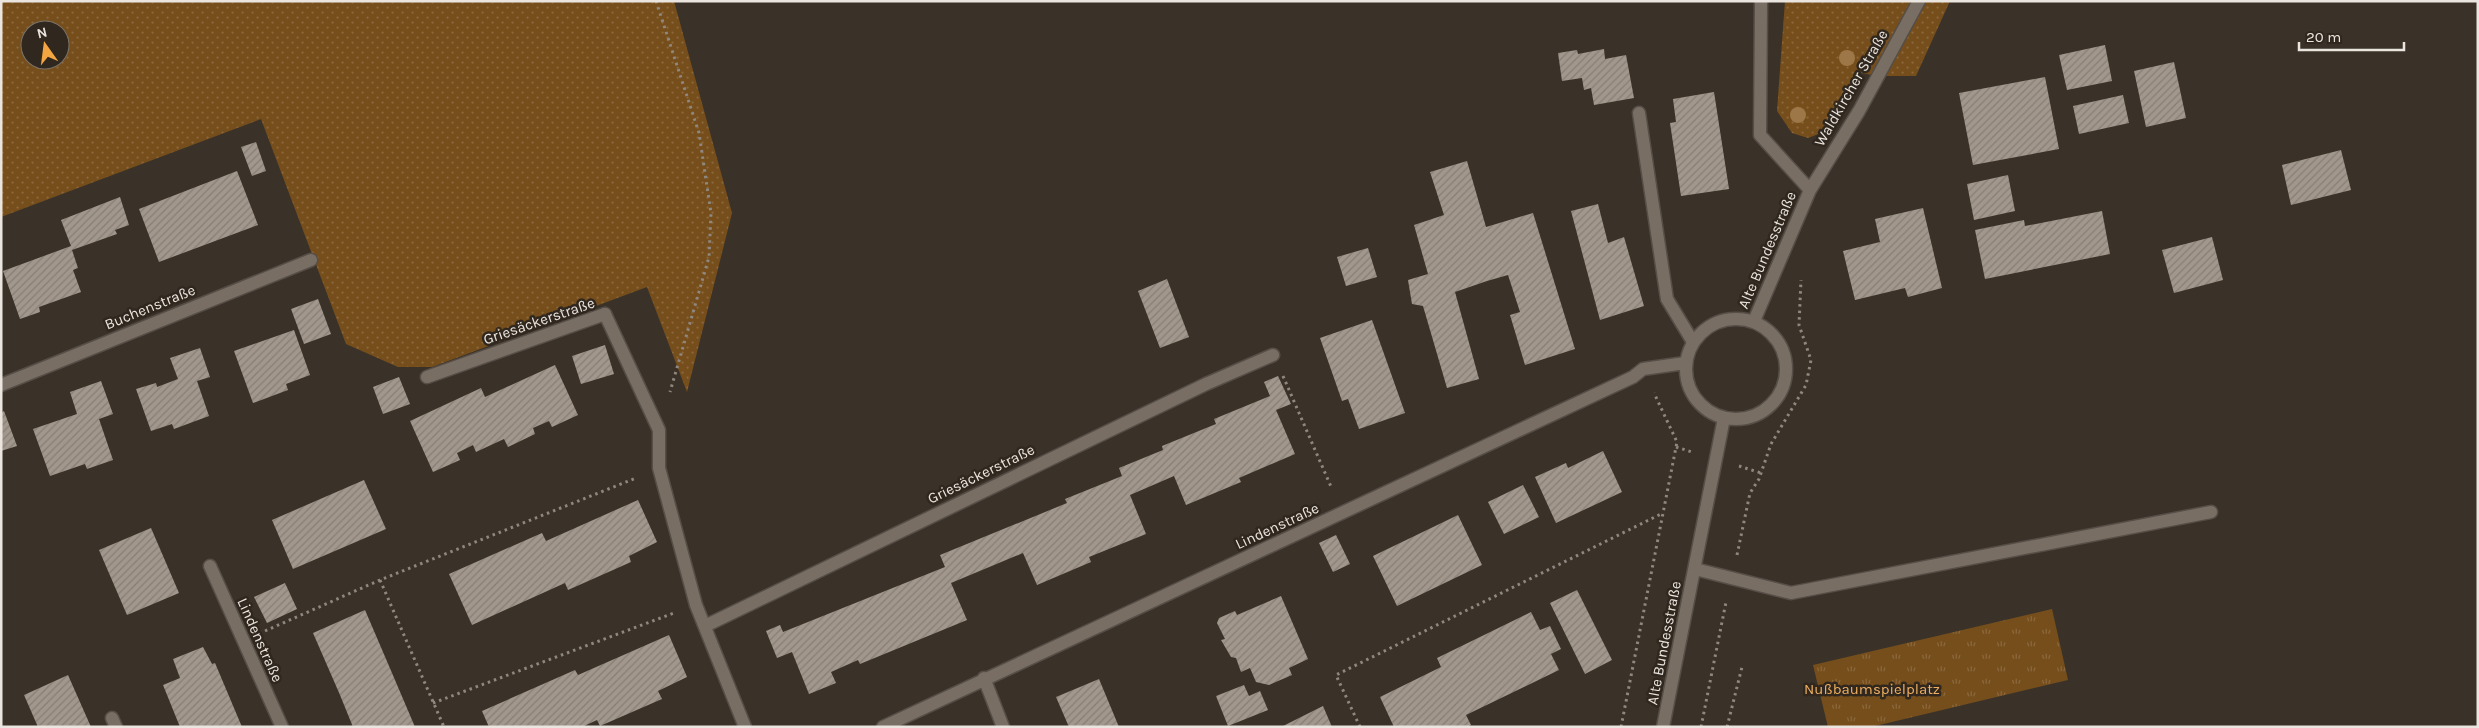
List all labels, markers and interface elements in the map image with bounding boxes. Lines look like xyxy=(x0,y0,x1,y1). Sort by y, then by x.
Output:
north arrow xyxy=(20,20,70,70)
scale bar xyxy=(2299,20,2404,52)
text: N xyxy=(35,23,49,42)
street label: Waldkircher Straße xyxy=(1810,27,1892,149)
text: 20 m xyxy=(2306,28,2341,46)
street label: Alte Bundesstraße xyxy=(1734,189,1800,311)
street label: Buchenstraße xyxy=(102,281,198,333)
street label: Griesäckerstraße xyxy=(481,293,597,349)
street label: Griesäckerstraße xyxy=(925,440,1037,508)
street label: Lindenstraße xyxy=(1232,499,1322,553)
street label: Alte Bundesstraße xyxy=(1643,580,1685,706)
street label: Lindenstraße xyxy=(233,595,287,685)
park label: Nußbaumspielplatz xyxy=(1804,680,1940,698)

